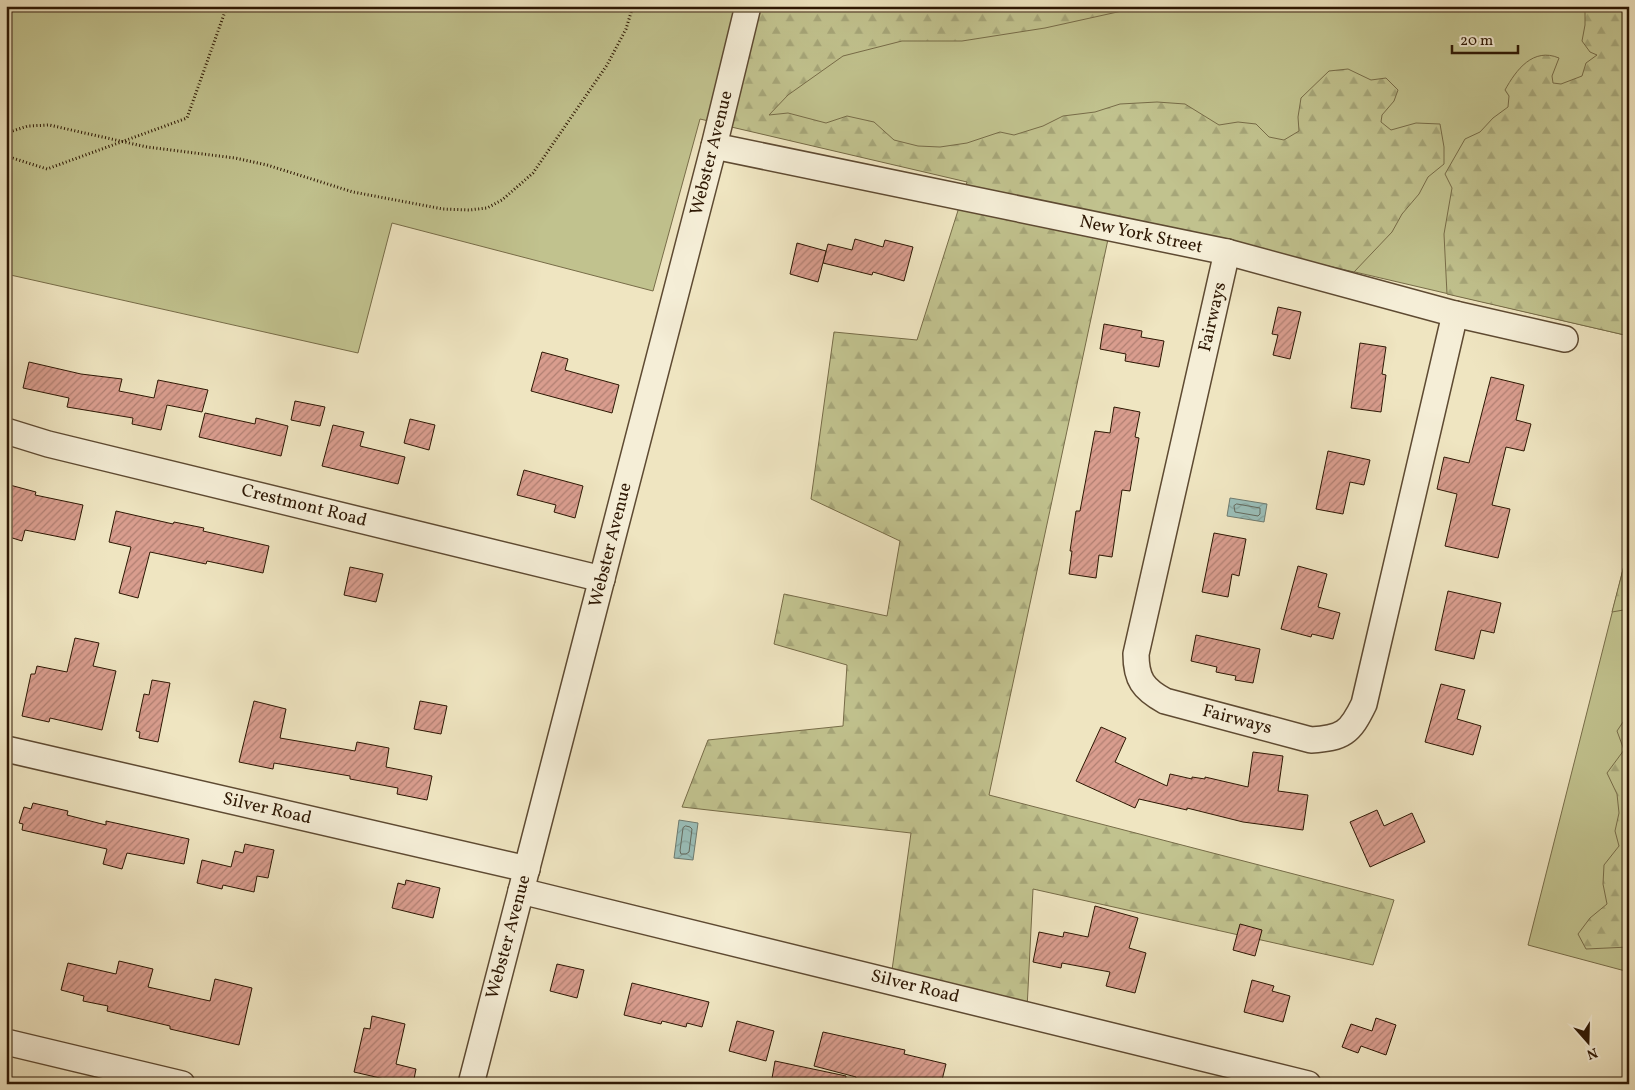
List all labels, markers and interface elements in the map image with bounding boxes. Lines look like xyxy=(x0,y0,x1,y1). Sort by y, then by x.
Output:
scale bar xyxy=(1452,22,1519,54)
text: 20 m xyxy=(1460,31,1493,52)
street label: Webster Avenue xyxy=(684,88,740,218)
street label: New York Street xyxy=(1077,210,1205,260)
street label: Fairways xyxy=(1193,280,1233,354)
street label: Crestmont Road xyxy=(239,478,369,534)
street label: Webster Avenue xyxy=(583,480,639,610)
street label: Fairways xyxy=(1200,699,1274,741)
street label: Silver Road xyxy=(220,787,314,831)
street label: Webster Avenue xyxy=(480,872,538,1002)
street label: Silver Road xyxy=(868,964,962,1010)
north arrow xyxy=(1562,1018,1612,1068)
text: N xyxy=(1584,1042,1600,1063)

